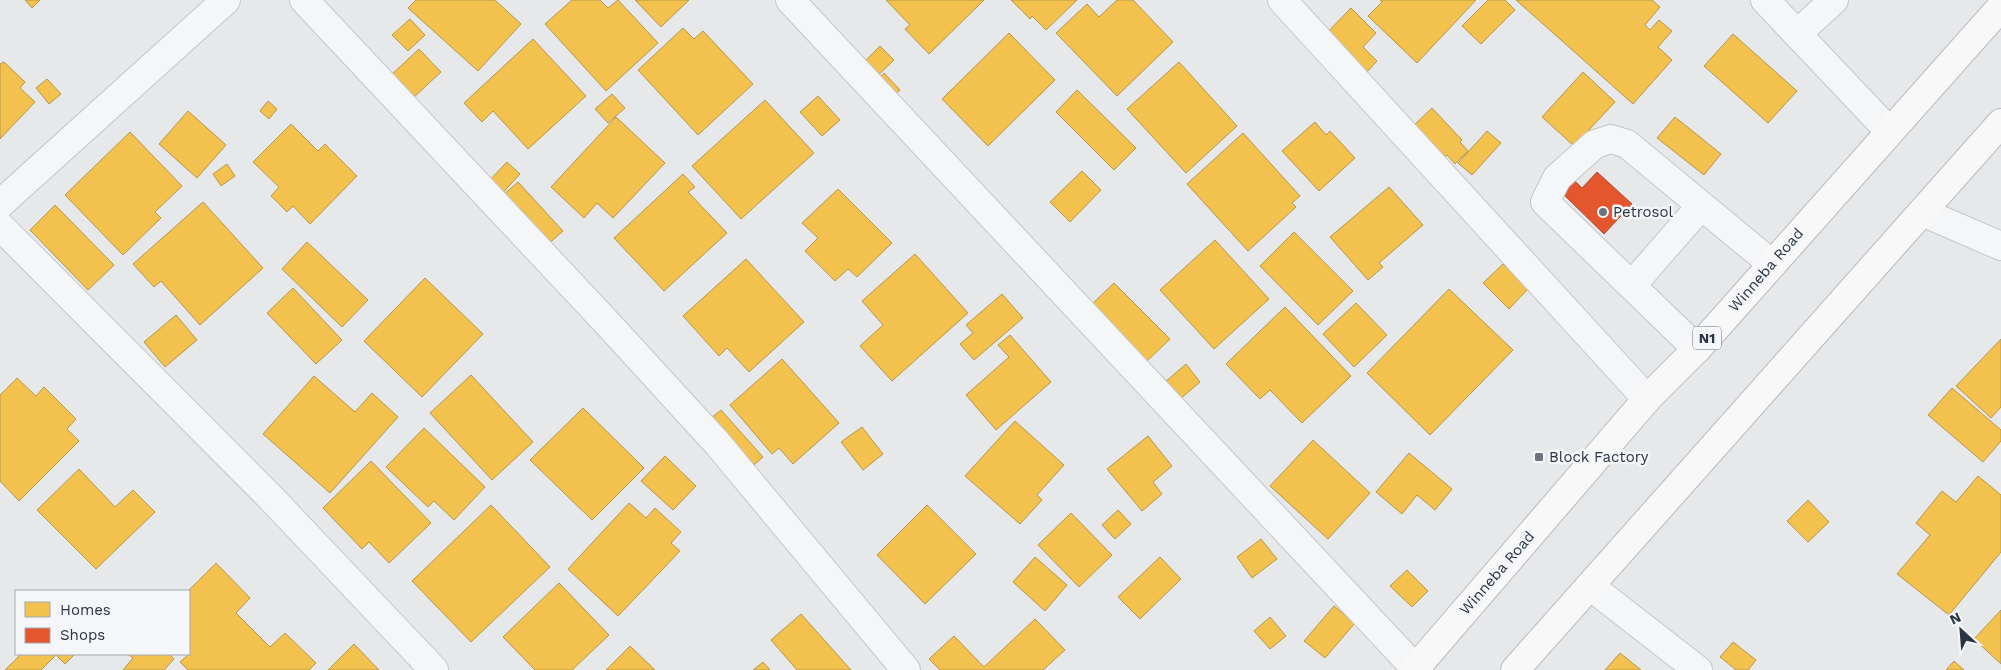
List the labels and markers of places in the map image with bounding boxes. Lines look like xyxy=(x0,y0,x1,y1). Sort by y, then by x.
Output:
place label: Petrosol xyxy=(1613,203,1674,221)
marker: Petrosol xyxy=(1597,206,1609,218)
place label: Block Factory xyxy=(1549,448,1649,466)
marker: Block Factory xyxy=(1533,451,1545,463)

